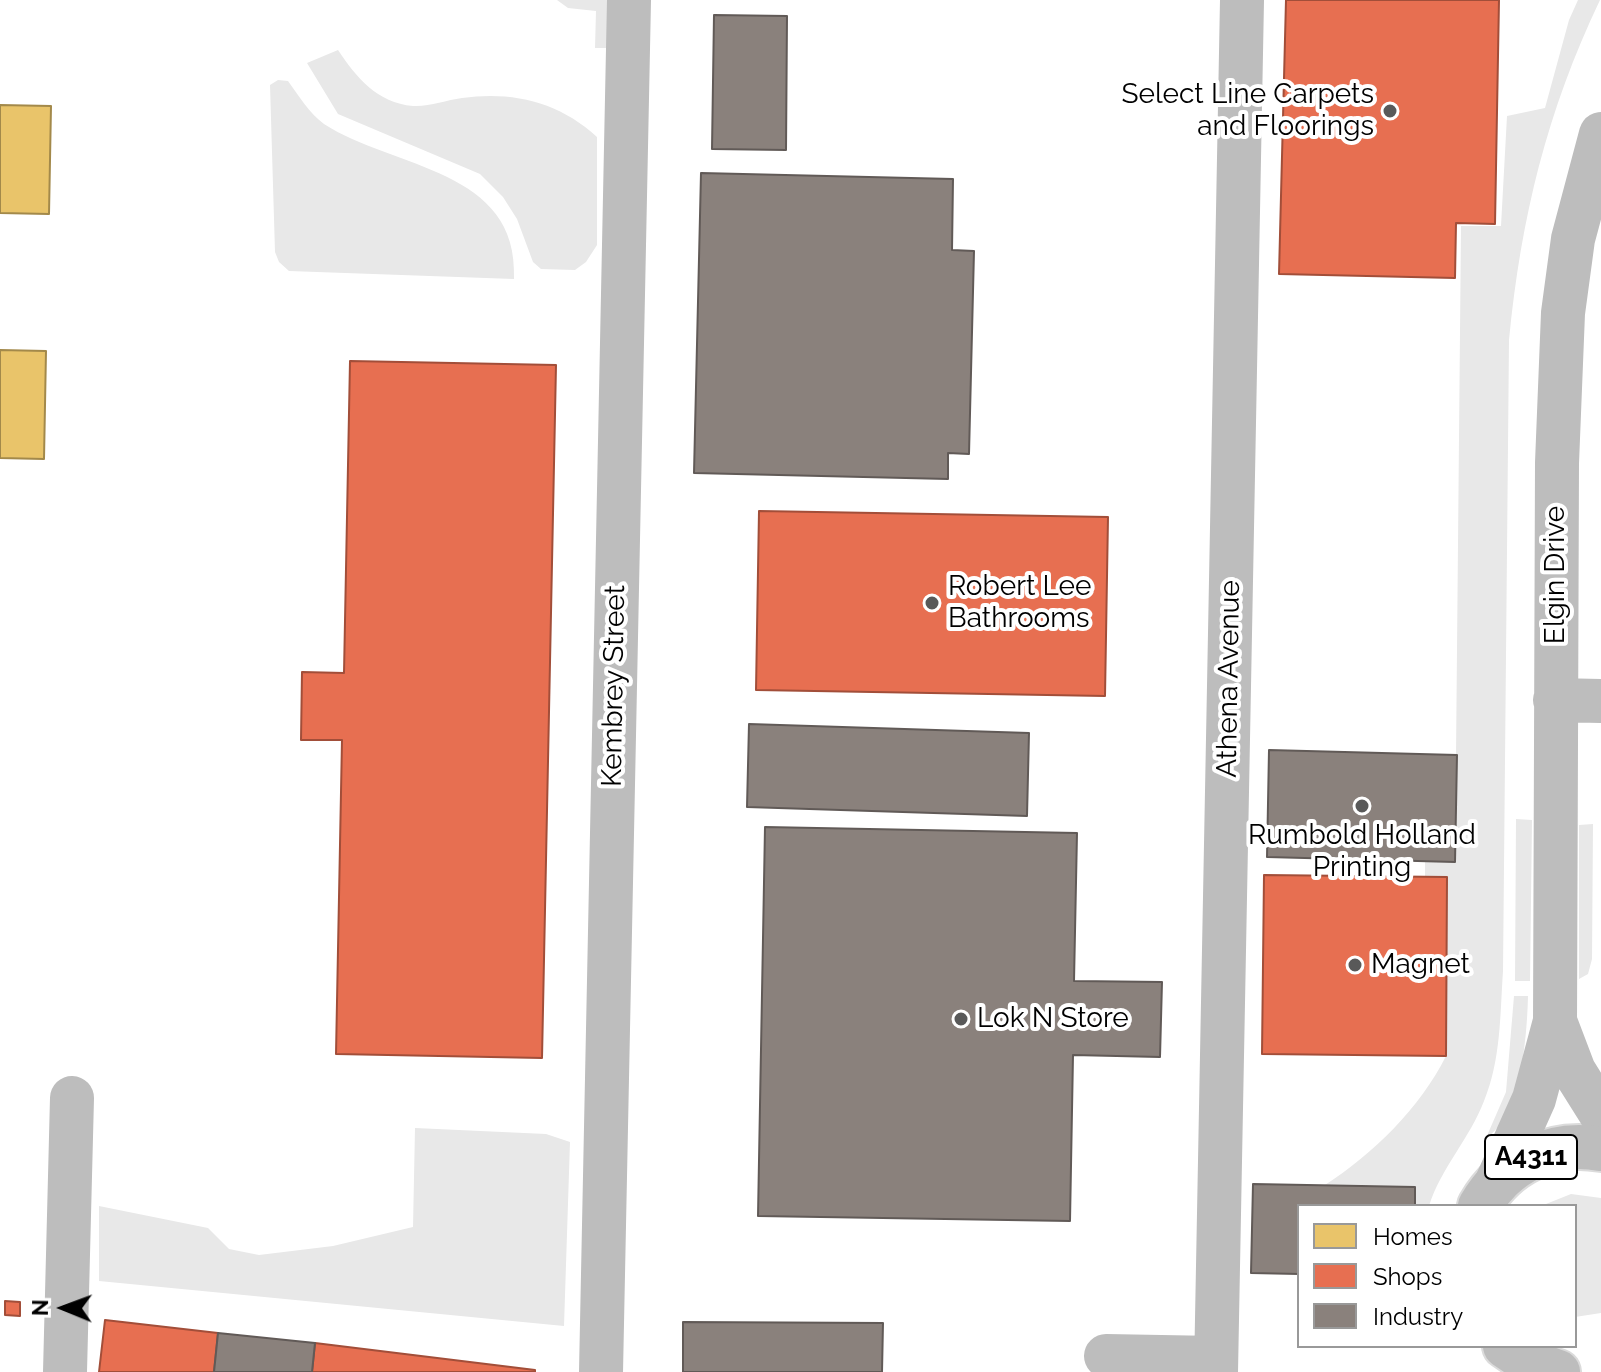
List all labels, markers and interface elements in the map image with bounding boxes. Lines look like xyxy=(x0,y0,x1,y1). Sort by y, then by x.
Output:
place label: Select Line Carpets and Floorings xyxy=(1122,78,1374,144)
marker: Select Line Carpets and Floorings xyxy=(1381,102,1399,120)
street label: Elgin Drive xyxy=(1539,506,1573,644)
place label: Robert Lee Bathrooms xyxy=(948,570,1091,636)
street label: Athena Avenue xyxy=(1210,580,1248,778)
street label: Kembrey Street xyxy=(595,585,633,787)
marker: Robert Lee Bathrooms xyxy=(923,594,941,612)
marker: Rumbold Holland Printing xyxy=(1353,797,1371,815)
place label: Rumbold Holland Printing xyxy=(1248,819,1476,885)
place label: Magnet xyxy=(1371,948,1470,982)
marker: Magnet xyxy=(1346,956,1364,974)
place label: Lok N Store xyxy=(977,1002,1129,1036)
marker: Lok N Store xyxy=(952,1010,970,1028)
road number: A4311 xyxy=(1485,1135,1577,1179)
legend xyxy=(1297,1204,1577,1348)
text: Homes xyxy=(1373,1222,1453,1251)
text: Shops xyxy=(1373,1262,1442,1291)
north arrow xyxy=(24,1268,104,1348)
text: N xyxy=(27,1299,53,1316)
text: Industry xyxy=(1373,1302,1463,1331)

